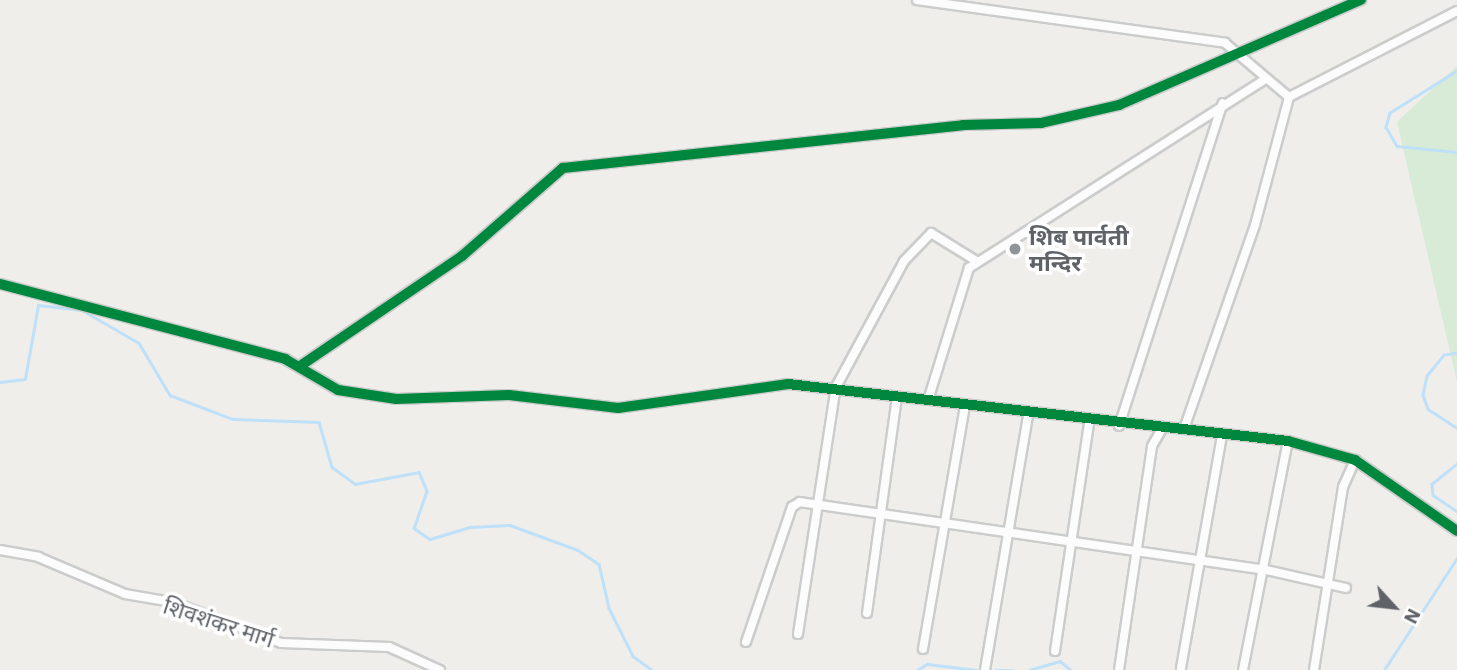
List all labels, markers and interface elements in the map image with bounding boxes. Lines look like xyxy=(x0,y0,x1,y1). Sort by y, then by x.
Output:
place label: शिब पार्वती मन्दिर xyxy=(1029,222,1129,276)
marker: शिब पार्वती मन्दिर xyxy=(1007,241,1023,257)
north arrow xyxy=(1359,572,1429,642)
street label: शिवशंकर मार्ग xyxy=(160,591,278,653)
text: N xyxy=(1399,605,1427,628)

